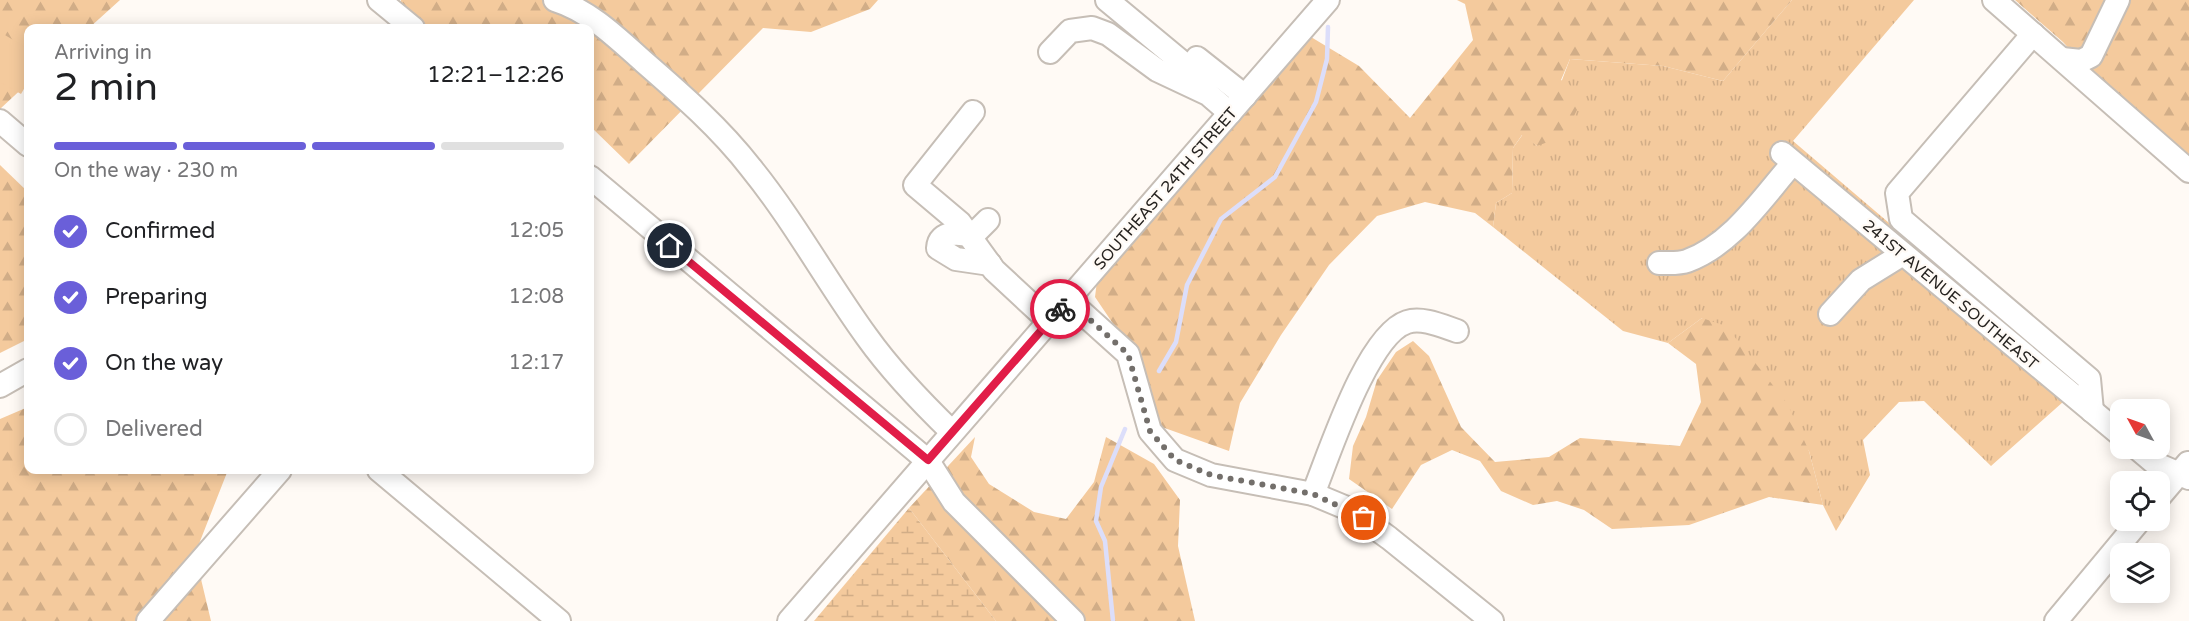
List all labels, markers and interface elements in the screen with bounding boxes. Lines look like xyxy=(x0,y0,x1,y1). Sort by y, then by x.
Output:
text: Arriving in xyxy=(54,41,152,65)
text: 12:21–12:26 xyxy=(427,62,564,88)
text: 2 min xyxy=(54,64,158,111)
street label: SOUTHEAST 24TH STREET xyxy=(1090,103,1242,274)
text: On the way · 230 m xyxy=(54,159,238,183)
icon: check xyxy=(54,215,87,248)
street label: 241ST AVENUE SOUTHEAST xyxy=(1858,215,2042,374)
text: Confirmed xyxy=(105,218,215,244)
text: 12:05 xyxy=(509,219,564,243)
pin xyxy=(644,220,695,271)
icon: home xyxy=(653,229,686,262)
courier xyxy=(1030,279,1090,339)
icon: check xyxy=(54,281,87,314)
text: Preparing xyxy=(105,284,208,310)
text: 12:08 xyxy=(509,285,564,309)
icon: bike xyxy=(1044,293,1077,326)
icon: check xyxy=(54,347,87,380)
text: On the way xyxy=(105,350,223,376)
text: 12:17 xyxy=(509,351,564,375)
north arrow xyxy=(2110,399,2170,459)
map controls xyxy=(2110,399,2170,603)
text: Delivered xyxy=(105,416,203,442)
button: locate xyxy=(2110,471,2170,531)
pin xyxy=(1338,492,1389,543)
icon: bag xyxy=(1347,501,1380,534)
button: layers xyxy=(2110,543,2170,603)

